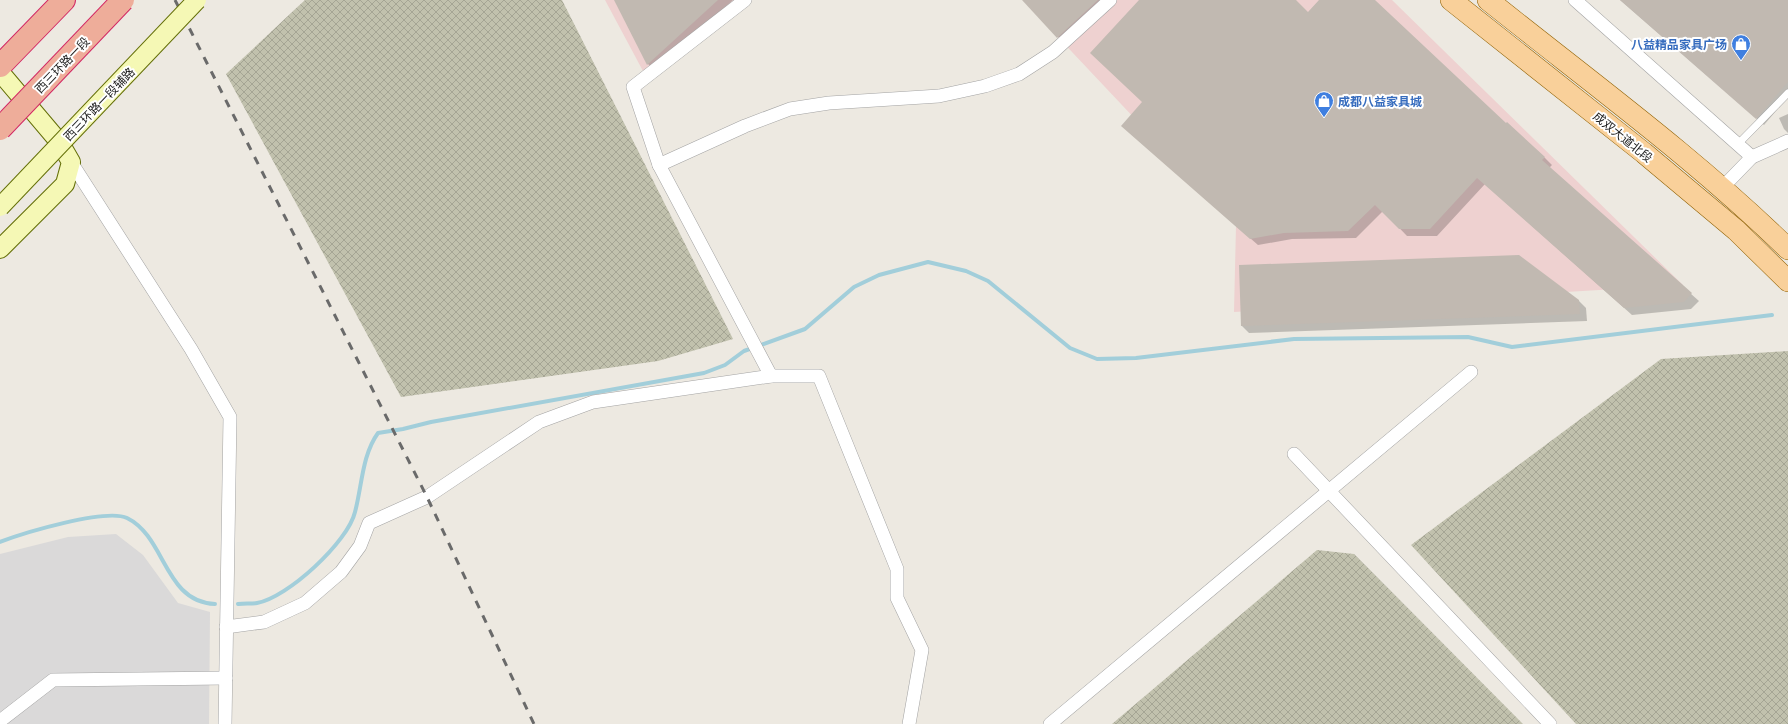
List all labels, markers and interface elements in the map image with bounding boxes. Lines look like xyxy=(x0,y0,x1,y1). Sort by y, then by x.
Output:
shop icon: 八益精品家具广场 xyxy=(1730,33,1752,61)
street label: 西三环路一段 xyxy=(32,34,92,96)
place label: 八益精品家具广场 xyxy=(1631,37,1727,52)
street label: 西三环路一段辅路 xyxy=(60,64,138,144)
shop icon: 成都八益家具城 xyxy=(1313,90,1335,118)
place label: 成都八益家具城 xyxy=(1338,94,1422,109)
street label: 成双大道北段 xyxy=(1590,109,1656,165)

